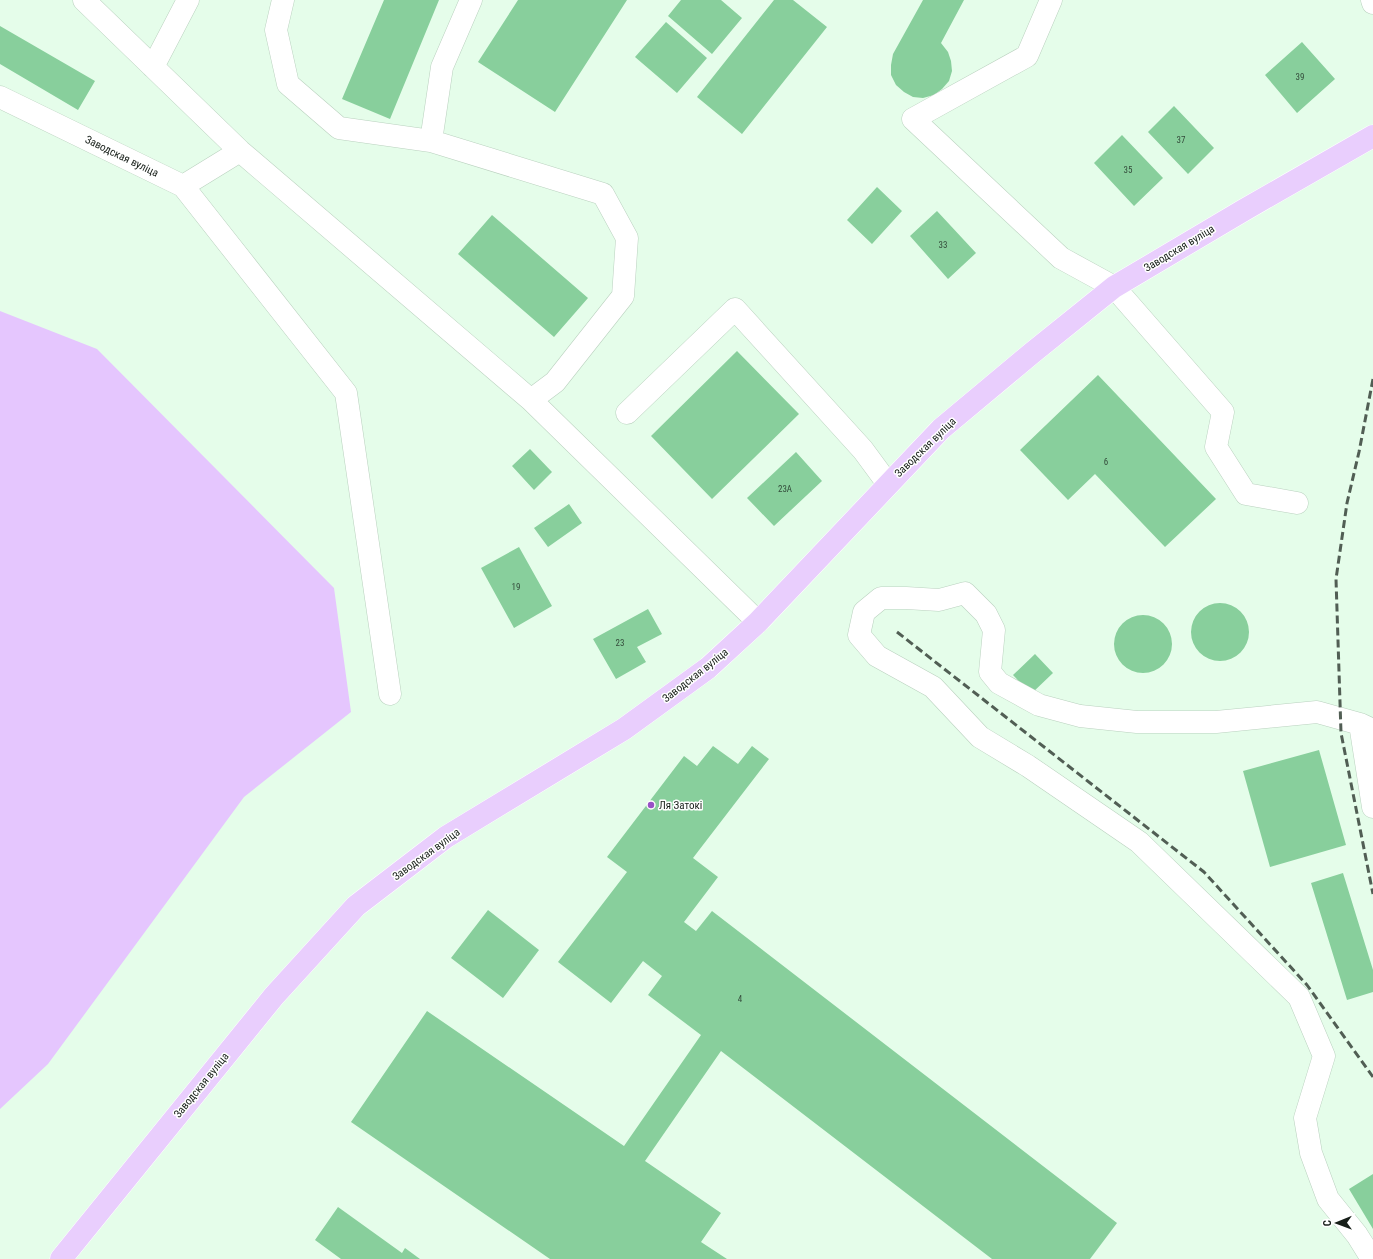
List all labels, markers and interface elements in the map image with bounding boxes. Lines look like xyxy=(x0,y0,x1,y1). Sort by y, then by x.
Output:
house number: 39 xyxy=(1296,72,1304,82)
street label: Заводская вуліца xyxy=(83,133,161,180)
house number: 37 xyxy=(1177,135,1186,145)
house number: 35 xyxy=(1124,165,1133,175)
street label: Заводская вуліца xyxy=(1142,222,1217,275)
house number: 33 xyxy=(939,240,947,250)
street label: Заводская вуліца xyxy=(892,415,959,480)
house number: 6 xyxy=(1104,457,1108,467)
house number: 23А xyxy=(778,484,792,494)
house number: 19 xyxy=(512,582,520,592)
house number: 23 xyxy=(616,638,624,648)
street label: Заводская вуліца xyxy=(660,646,731,705)
place label: Ля Затокі xyxy=(659,799,702,812)
marker: Ля Затокі xyxy=(646,800,656,810)
street label: Заводская вуліца xyxy=(390,826,462,883)
house number: 4 xyxy=(738,994,743,1004)
street label: Заводская вуліца xyxy=(171,1050,232,1120)
north arrow xyxy=(1317,1203,1357,1243)
text: С xyxy=(1321,1220,1334,1226)

